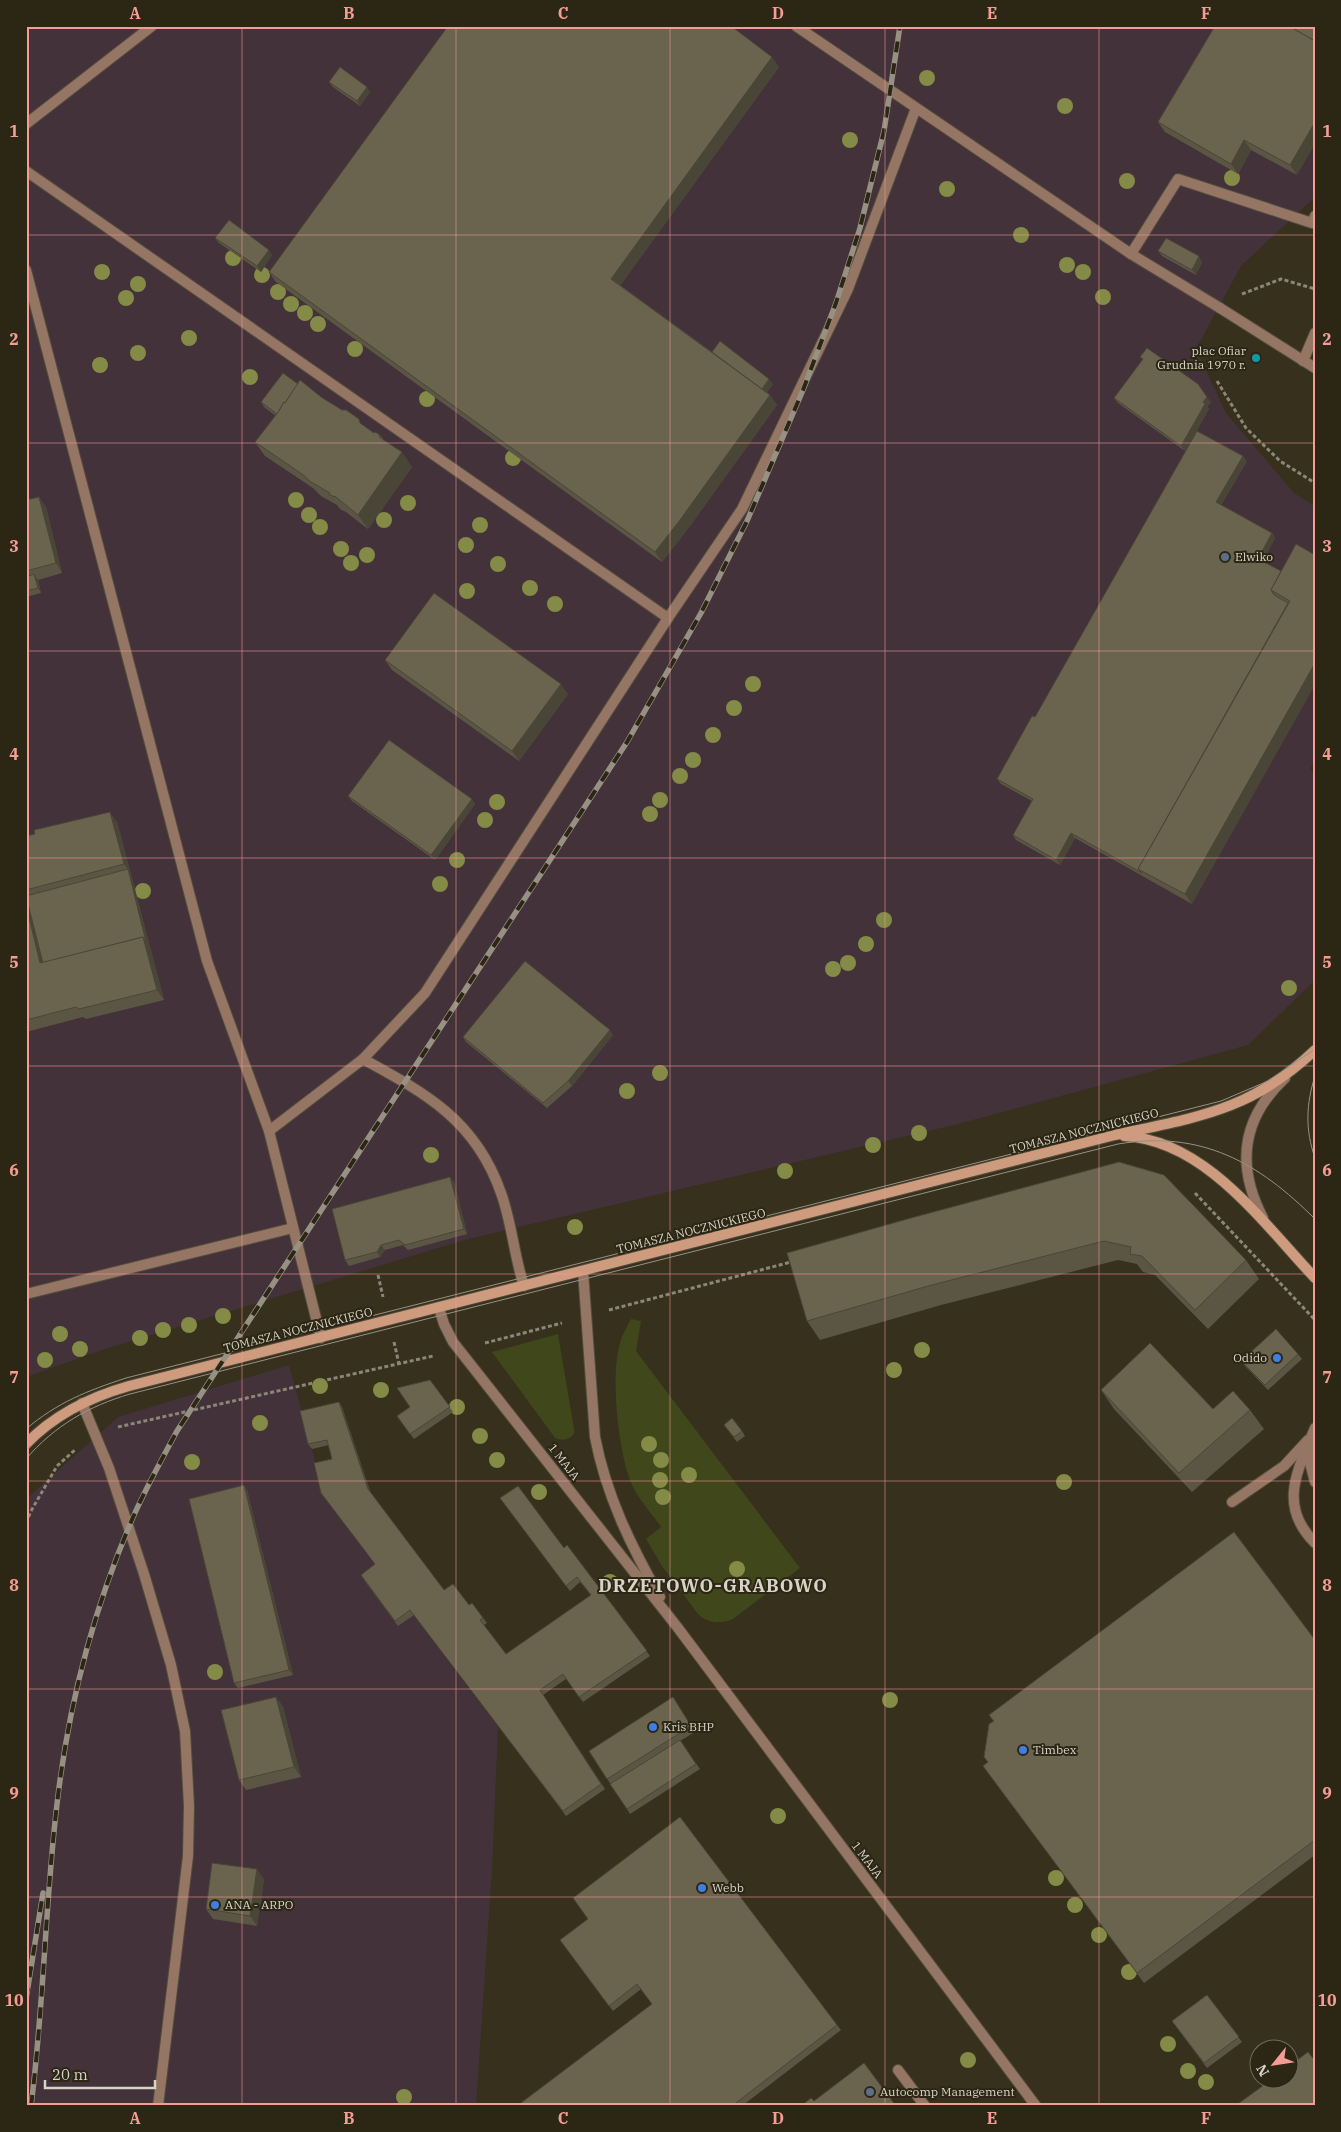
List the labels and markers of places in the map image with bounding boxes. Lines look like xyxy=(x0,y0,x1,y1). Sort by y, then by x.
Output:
place label: plac Ofiar Grudnia 1970 r. xyxy=(1157,343,1247,372)
marker: plac Ofiar Grudnia 1970 r. xyxy=(1250,352,1262,364)
place label: Elwiko xyxy=(1235,549,1273,564)
marker: Elwiko xyxy=(1219,551,1231,563)
place label: Odido xyxy=(1233,1350,1267,1365)
marker: Odido xyxy=(1271,1352,1283,1364)
place label: Kris BHP xyxy=(663,1719,714,1734)
marker: Kris BHP xyxy=(647,1721,659,1733)
place label: Timbex xyxy=(1033,1742,1077,1757)
marker: Timbex xyxy=(1017,1744,1029,1756)
place label: Webb xyxy=(712,1880,744,1895)
marker: Webb xyxy=(696,1882,708,1894)
place label: ANA - ARPO xyxy=(225,1897,293,1912)
marker: ANA - ARPO xyxy=(209,1899,221,1911)
place label: Autocomp Management xyxy=(880,2084,1015,2099)
marker: Autocomp Management xyxy=(864,2086,876,2098)

